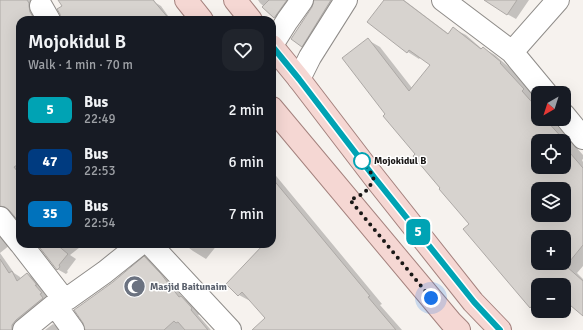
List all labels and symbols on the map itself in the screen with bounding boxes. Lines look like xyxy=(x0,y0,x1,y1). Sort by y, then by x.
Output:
north arrow xyxy=(531,86,571,126)
marker: Mojokidul B xyxy=(353,152,371,170)
place label: Mojokidul B xyxy=(374,155,426,167)
line badge: 5 xyxy=(405,219,431,245)
mosque icon: Masjid Baitunaim xyxy=(122,274,148,300)
place label: Masjid Baitunaim xyxy=(150,281,227,293)
your location xyxy=(421,288,441,308)

